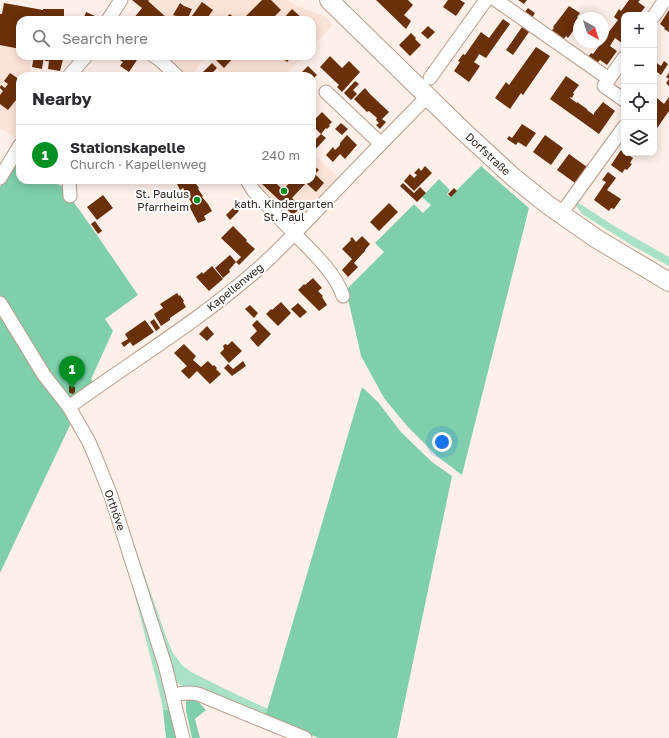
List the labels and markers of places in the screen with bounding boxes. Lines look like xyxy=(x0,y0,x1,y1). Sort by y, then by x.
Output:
marker: kath. Kindergarten St. Paul xyxy=(279,186,289,196)
place label: St. Paulus Pfarrheim xyxy=(135,187,189,213)
marker: St. Paulus Pfarrheim xyxy=(192,195,202,205)
place label: kath. Kindergarten St. Paul xyxy=(234,197,334,223)
pin: 1 xyxy=(59,356,85,389)

